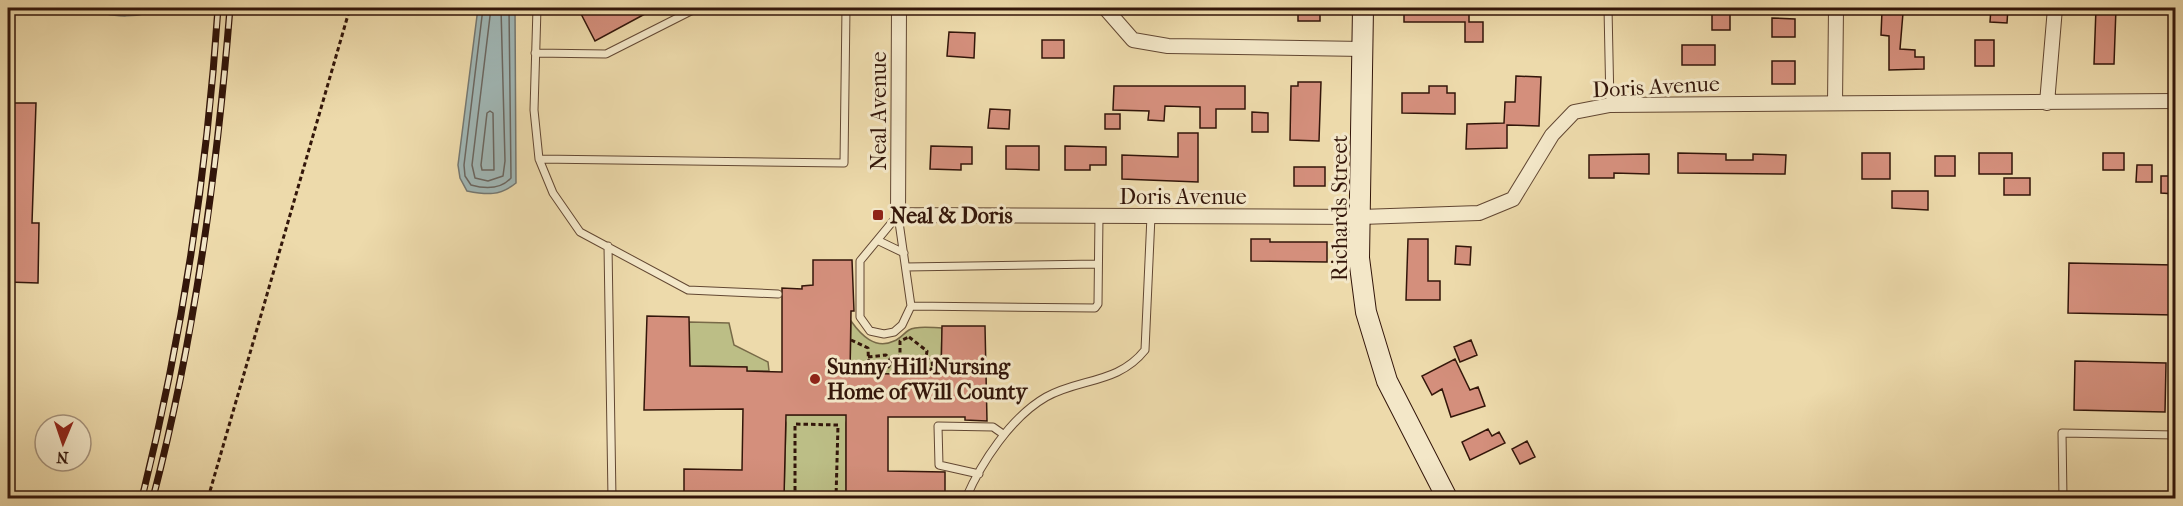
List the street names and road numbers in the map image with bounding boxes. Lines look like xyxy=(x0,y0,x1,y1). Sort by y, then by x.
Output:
street label: Neal Avenue xyxy=(866,51,892,171)
street label: Doris Avenue xyxy=(1592,71,1721,103)
street label: Richards Street xyxy=(1327,135,1353,281)
street label: Doris Avenue xyxy=(1119,184,1247,210)

